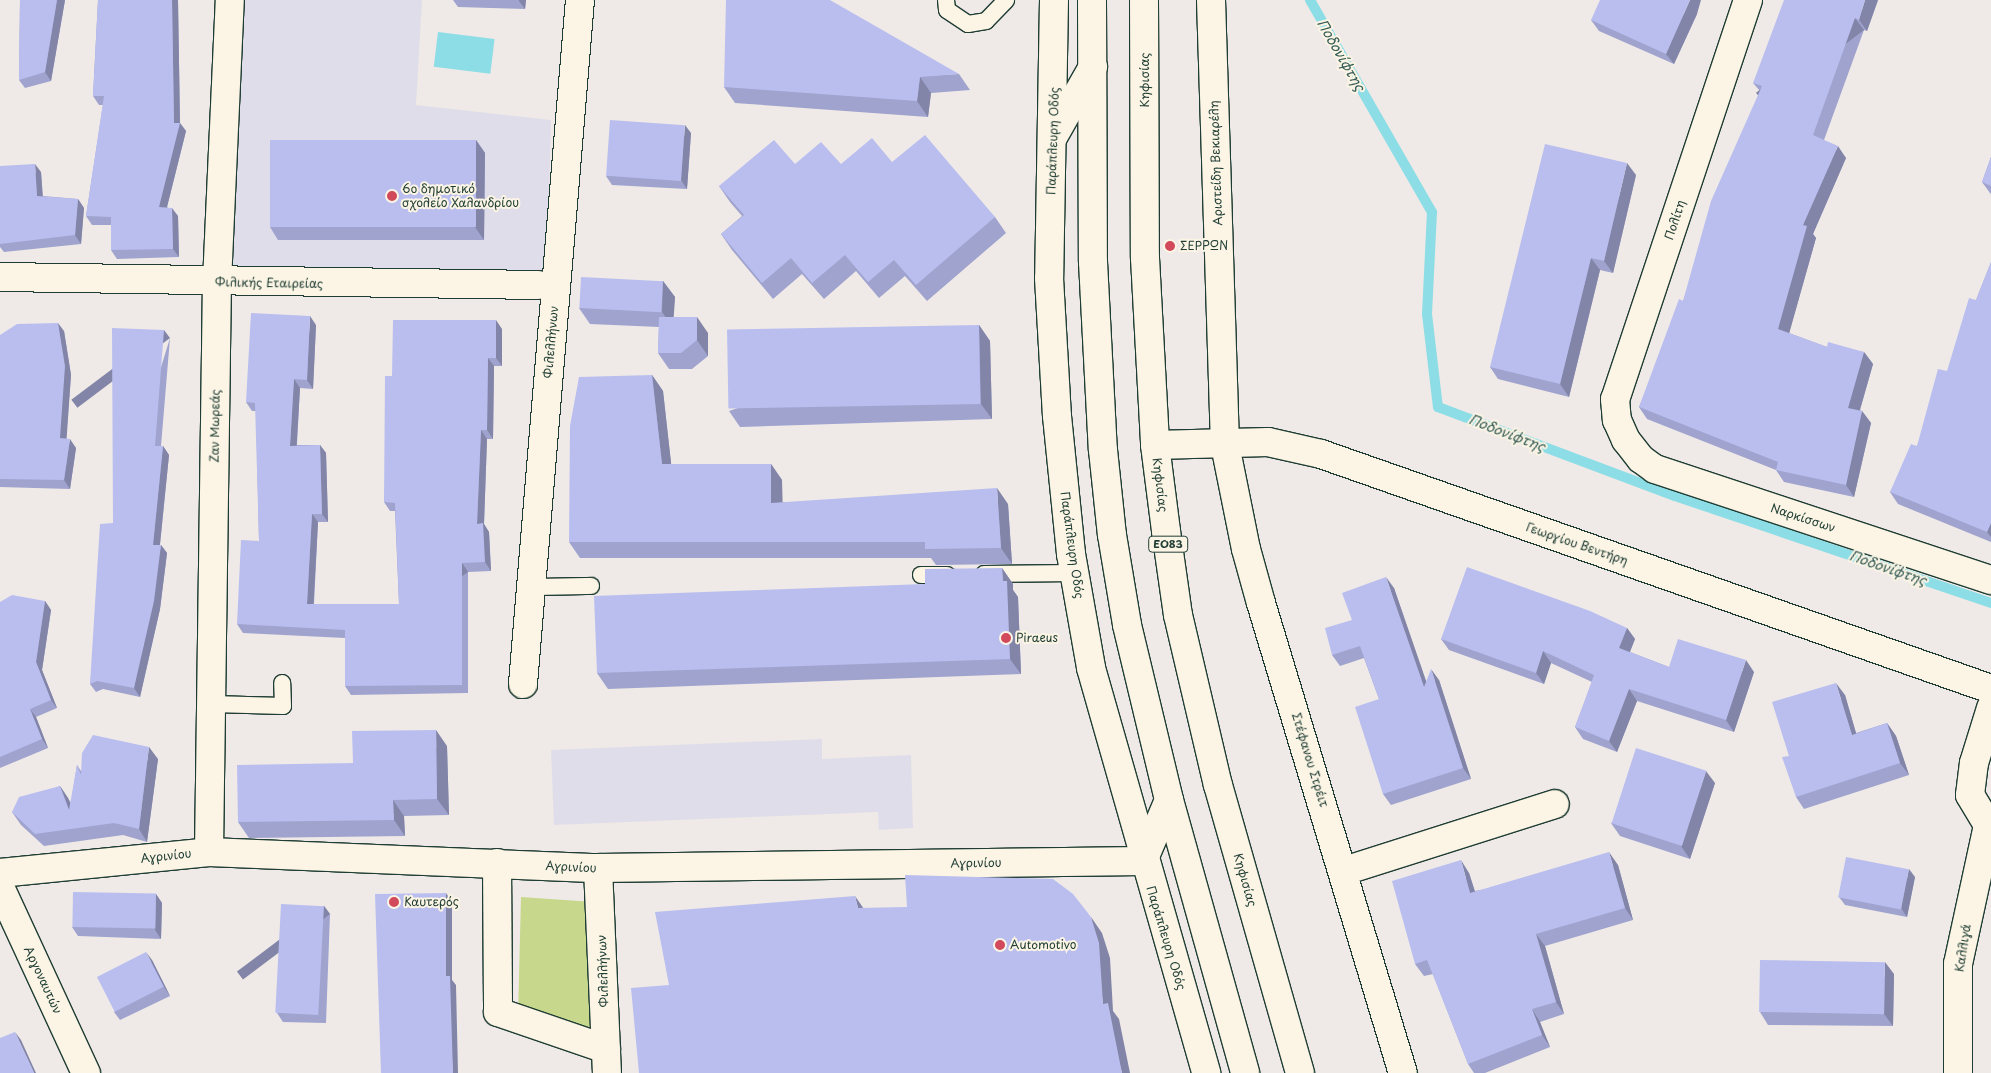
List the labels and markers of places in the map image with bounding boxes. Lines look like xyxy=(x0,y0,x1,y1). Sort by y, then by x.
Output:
place label: 6ο δημοτικό σχολείο Χαλανδρίου xyxy=(402,182,519,210)
marker: 6ο δημοτικό σχολείο Χαλανδρίου xyxy=(386,190,398,202)
place label: ΣΕΡΡΩΝ xyxy=(1180,239,1228,253)
marker: ΣΕΡΡΩΝ xyxy=(1164,240,1176,252)
place label: Piraeus xyxy=(1016,631,1058,645)
marker: Piraeus xyxy=(1000,632,1012,644)
place label: Καυτερός xyxy=(404,895,459,909)
marker: Καυτερός xyxy=(388,896,400,908)
place label: Automotivo xyxy=(1010,938,1076,952)
marker: Automotivo xyxy=(994,939,1006,951)

